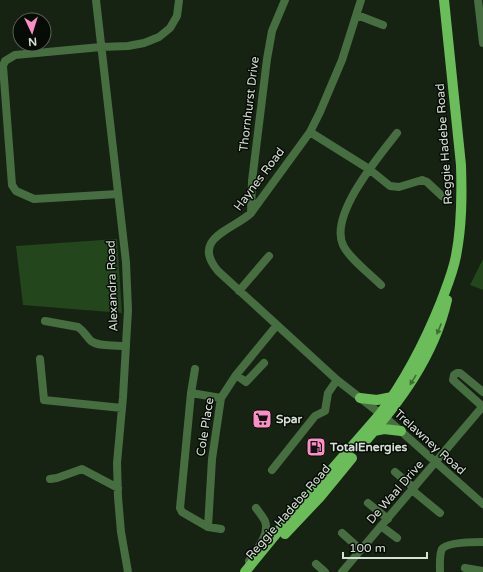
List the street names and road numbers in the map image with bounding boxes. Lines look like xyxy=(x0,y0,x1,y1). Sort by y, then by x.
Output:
street label: Thornhurst Drive xyxy=(236,55,262,152)
street label: Reggie Hadebe Road xyxy=(433,83,455,205)
street label: Haynes Road xyxy=(231,145,287,213)
street label: Alexandra Road xyxy=(103,240,121,332)
street label: Cole Place xyxy=(193,396,217,457)
street label: Trelawney Road xyxy=(392,406,468,478)
street label: De Waal Drive xyxy=(364,457,426,527)
street label: Reggie Hadebe Road xyxy=(243,462,333,562)

